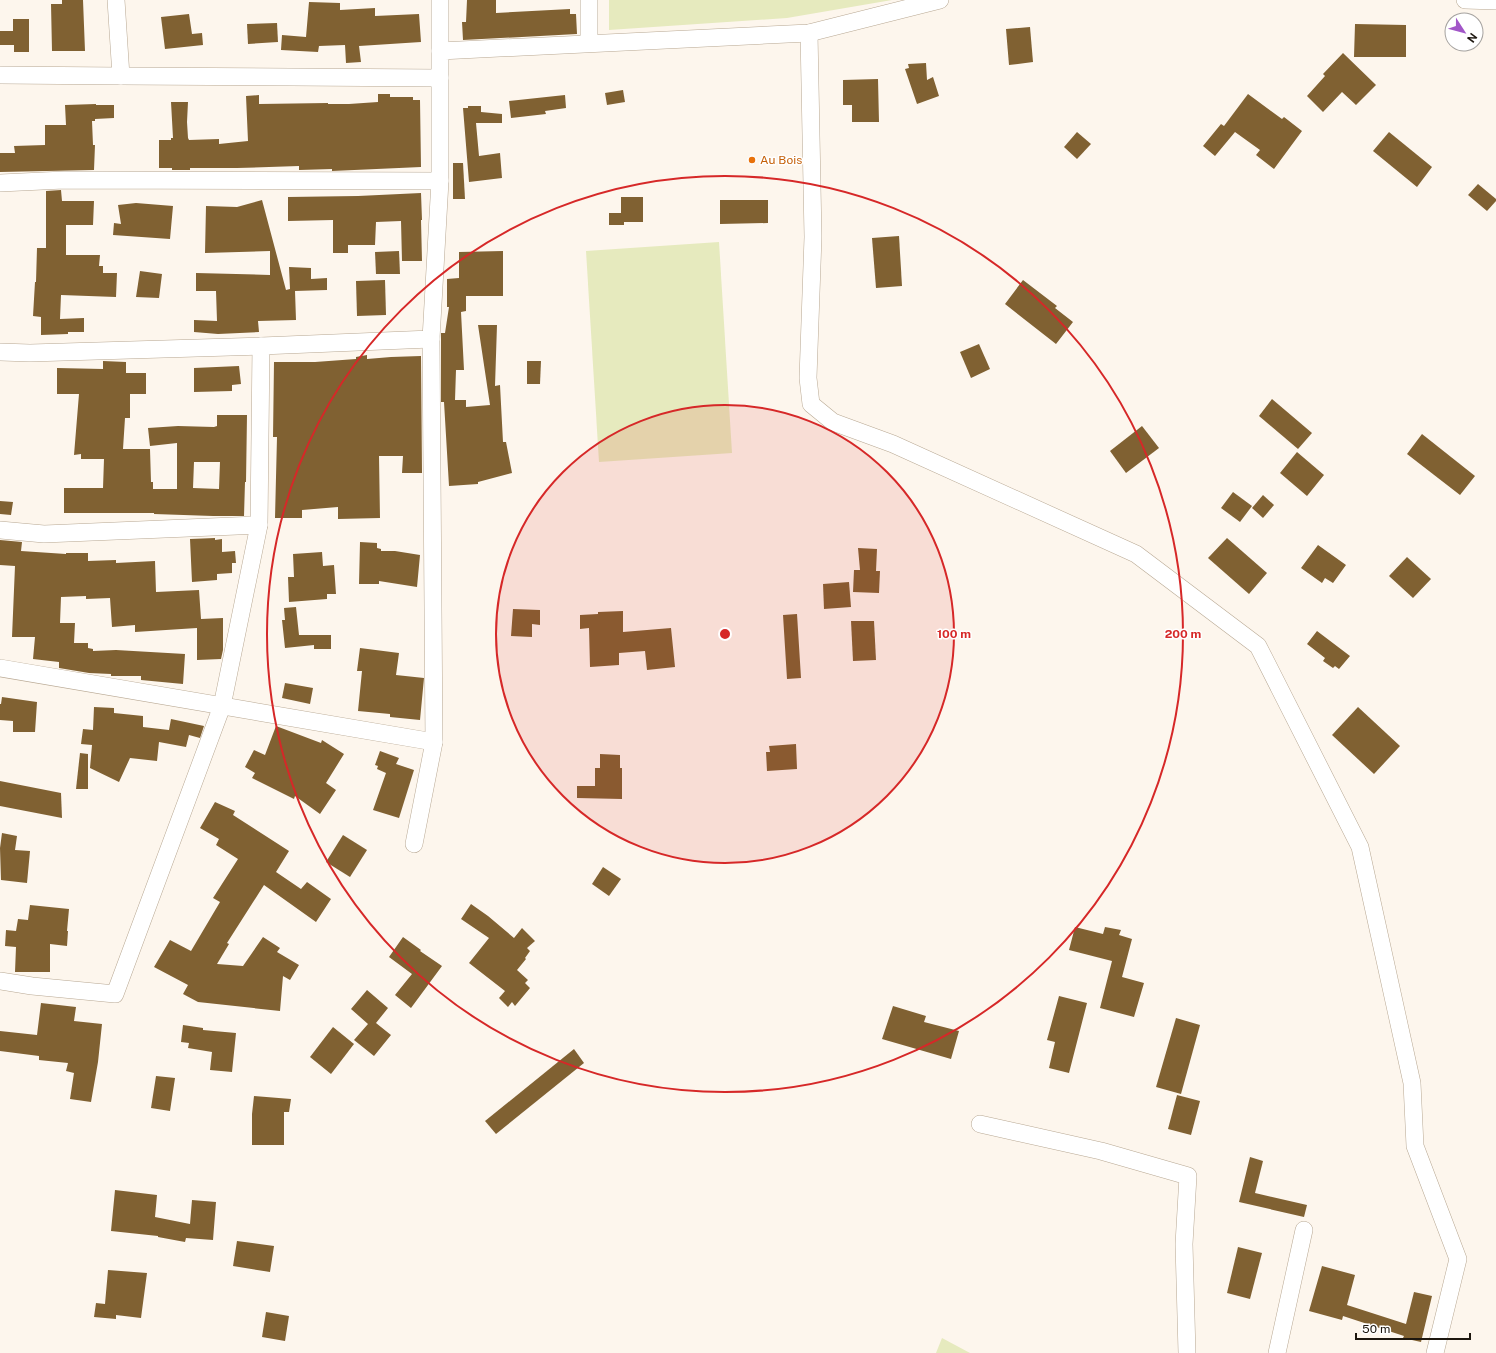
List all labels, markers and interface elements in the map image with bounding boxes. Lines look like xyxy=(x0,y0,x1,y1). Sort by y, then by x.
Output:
north arrow xyxy=(1444,12,1484,52)
text: N xyxy=(1465,31,1479,45)
place label: Au Bois xyxy=(760,153,802,167)
marker: Au Bois xyxy=(747,155,757,165)
centre of rings xyxy=(718,627,732,641)
text: 100 m xyxy=(937,627,971,641)
text: 200 m xyxy=(1165,627,1201,641)
scale bar xyxy=(1356,1315,1470,1341)
text: 50 m xyxy=(1362,1322,1390,1336)

